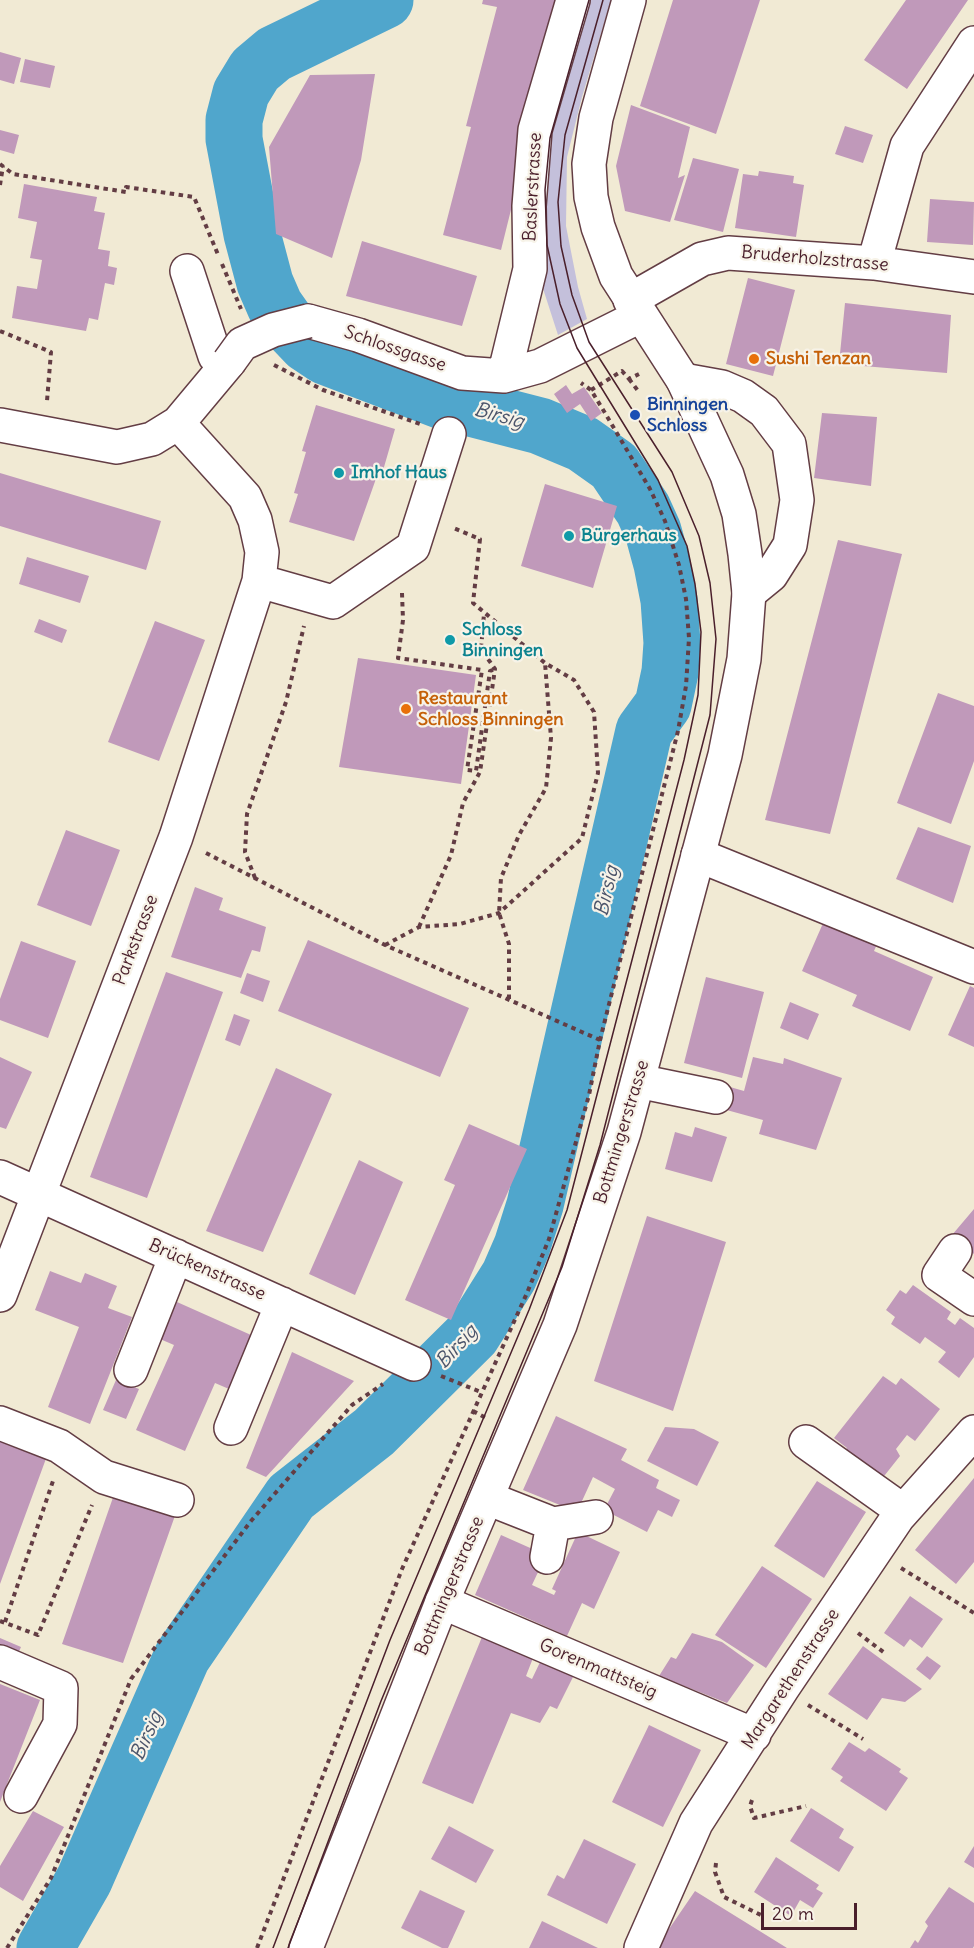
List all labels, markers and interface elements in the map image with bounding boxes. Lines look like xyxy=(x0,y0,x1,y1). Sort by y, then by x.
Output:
street label: Baslerstrasse xyxy=(519,132,547,242)
street label: Bruderholzstrasse xyxy=(740,242,890,276)
street label: Schlossgasse xyxy=(341,321,449,377)
place label: Sushi Tenzan xyxy=(766,348,871,370)
marker: Sushi Tenzan xyxy=(747,352,761,366)
place label: Binningen Schloss xyxy=(647,394,728,436)
water label: Birsig xyxy=(472,398,526,434)
marker: Binningen Schloss xyxy=(628,408,642,422)
place label: Imhof Haus xyxy=(351,462,447,484)
marker: Imhof Haus xyxy=(332,466,346,480)
place label: Bürgerhaus xyxy=(581,525,677,547)
marker: Bürgerhaus xyxy=(562,529,576,543)
place label: Schloss Binningen xyxy=(462,619,543,662)
marker: Schloss Binningen xyxy=(443,633,457,647)
place label: Restaurant Schloss Binningen xyxy=(418,688,564,730)
marker: Restaurant Schloss Binningen xyxy=(399,702,413,716)
water label: Birsig xyxy=(590,864,624,918)
street label: Parkstrasse xyxy=(109,892,163,988)
street label: Bottmingerstrasse xyxy=(590,1058,654,1206)
street label: Brückenstrasse xyxy=(145,1235,269,1305)
water label: Birsig xyxy=(431,1320,483,1374)
street label: Bottmingerstrasse xyxy=(411,1513,489,1659)
street label: Margarethenstrasse xyxy=(738,1605,844,1753)
street label: Gorenmattsteig xyxy=(536,1634,660,1704)
water label: Birsig xyxy=(126,1708,168,1764)
scale bar xyxy=(764,1891,860,1929)
text: 20 m xyxy=(772,1902,814,1925)

